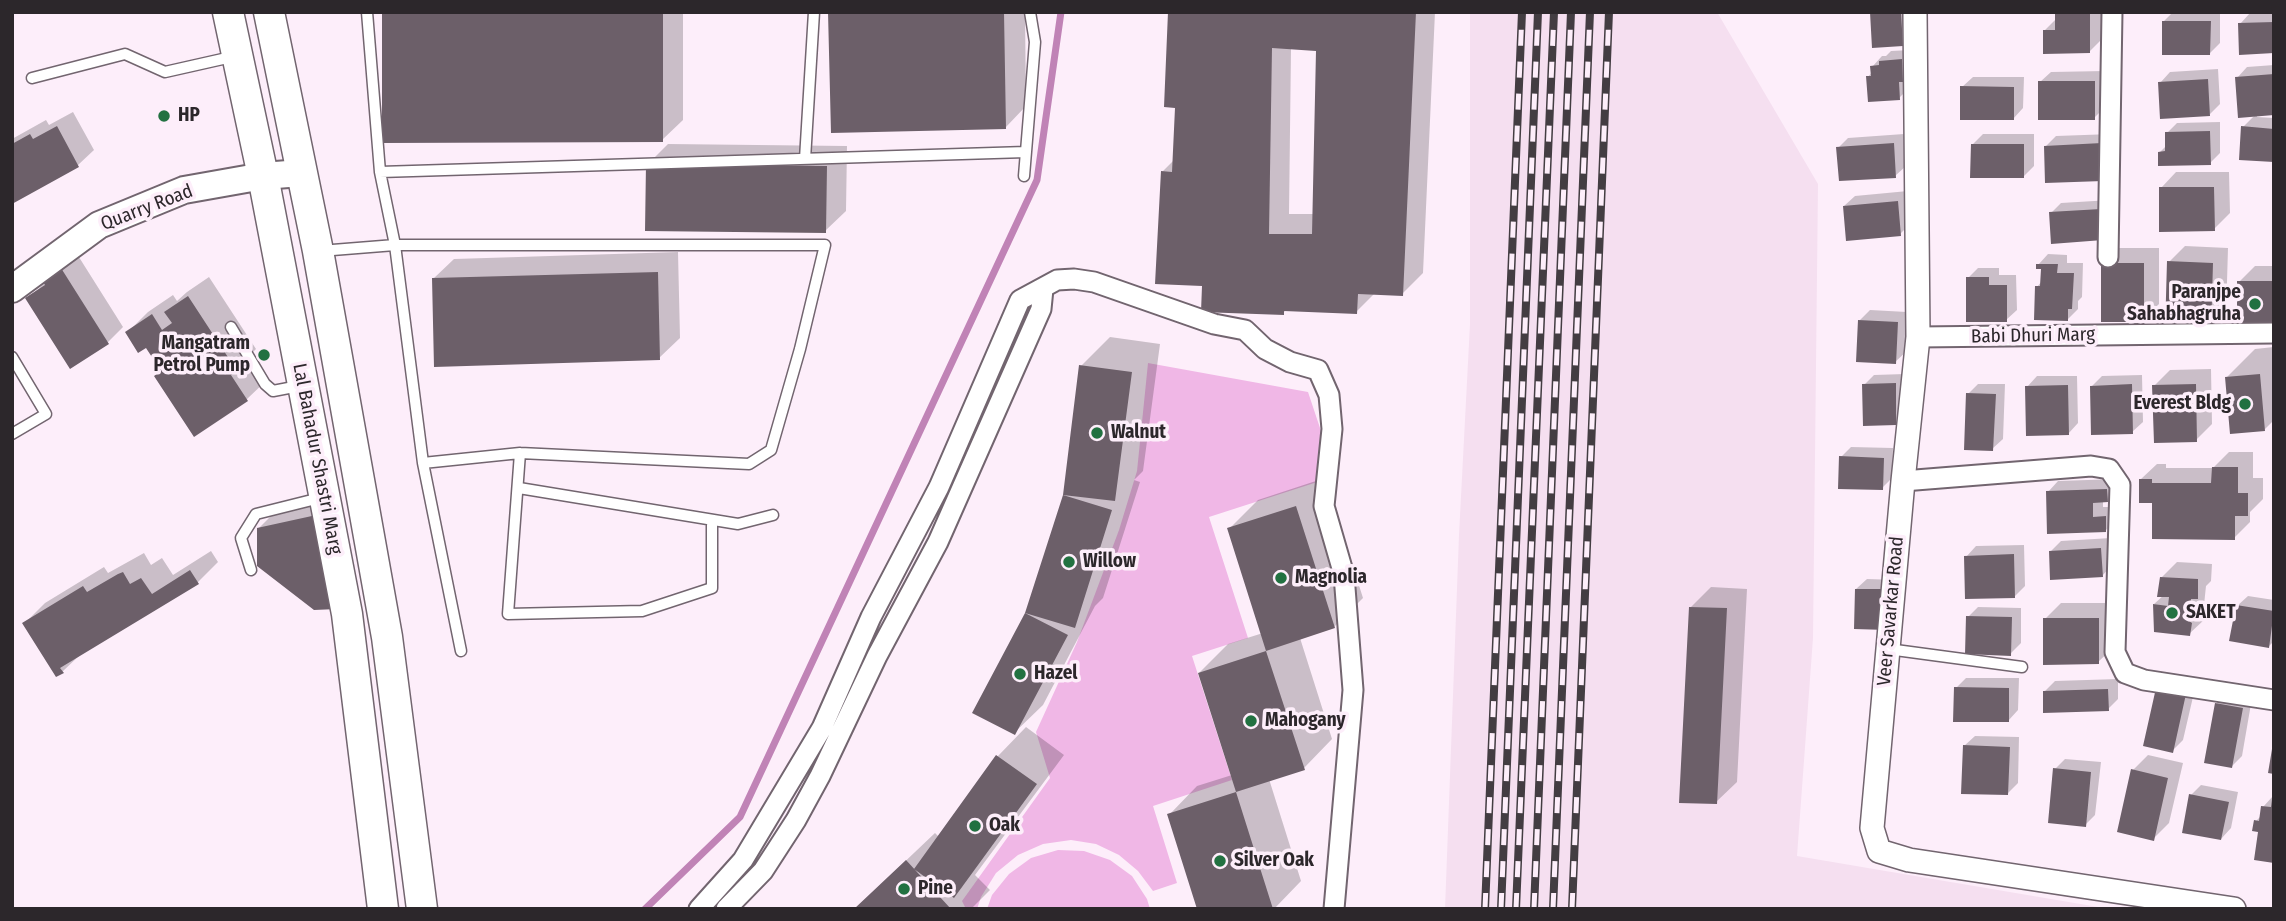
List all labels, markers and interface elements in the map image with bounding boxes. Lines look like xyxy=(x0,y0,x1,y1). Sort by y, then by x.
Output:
place label: HP xyxy=(178,105,200,127)
marker: HP xyxy=(156,108,172,124)
street label: Quarry Road xyxy=(98,180,196,236)
place label: Paranjpe Sahabhagruha xyxy=(2127,282,2241,326)
marker: Paranjpe Sahabhagruha xyxy=(2247,296,2263,312)
street label: Babi Dhuri Marg xyxy=(1971,324,2095,348)
place label: Mangatram Petrol Pump xyxy=(154,333,250,377)
marker: Mangatram Petrol Pump xyxy=(256,347,272,363)
street label: Lal Bahadur Shastri Marg xyxy=(287,362,347,556)
place label: Everest Bldg xyxy=(2133,393,2231,415)
marker: Everest Bldg xyxy=(2237,396,2253,412)
place label: Walnut xyxy=(1111,422,1166,444)
marker: Walnut xyxy=(1089,425,1105,441)
street label: Veer Savarkar Road xyxy=(1873,535,1909,687)
place label: Willow xyxy=(1083,551,1136,573)
marker: Willow xyxy=(1061,554,1077,570)
place label: Magnolia xyxy=(1295,567,1367,589)
marker: Magnolia xyxy=(1273,570,1289,586)
place label: SAKET xyxy=(2186,602,2235,624)
marker: SAKET xyxy=(2164,605,2180,621)
place label: Hazel xyxy=(1034,663,1077,685)
marker: Hazel xyxy=(1012,666,1028,682)
place label: Mahogany xyxy=(1265,710,1346,732)
marker: Mahogany xyxy=(1243,713,1259,729)
place label: Oak xyxy=(989,815,1020,837)
marker: Oak xyxy=(967,818,983,834)
place label: Silver Oak xyxy=(1234,850,1314,872)
marker: Silver Oak xyxy=(1212,853,1228,869)
place label: Pine xyxy=(918,878,953,900)
marker: Pine xyxy=(896,881,912,897)

